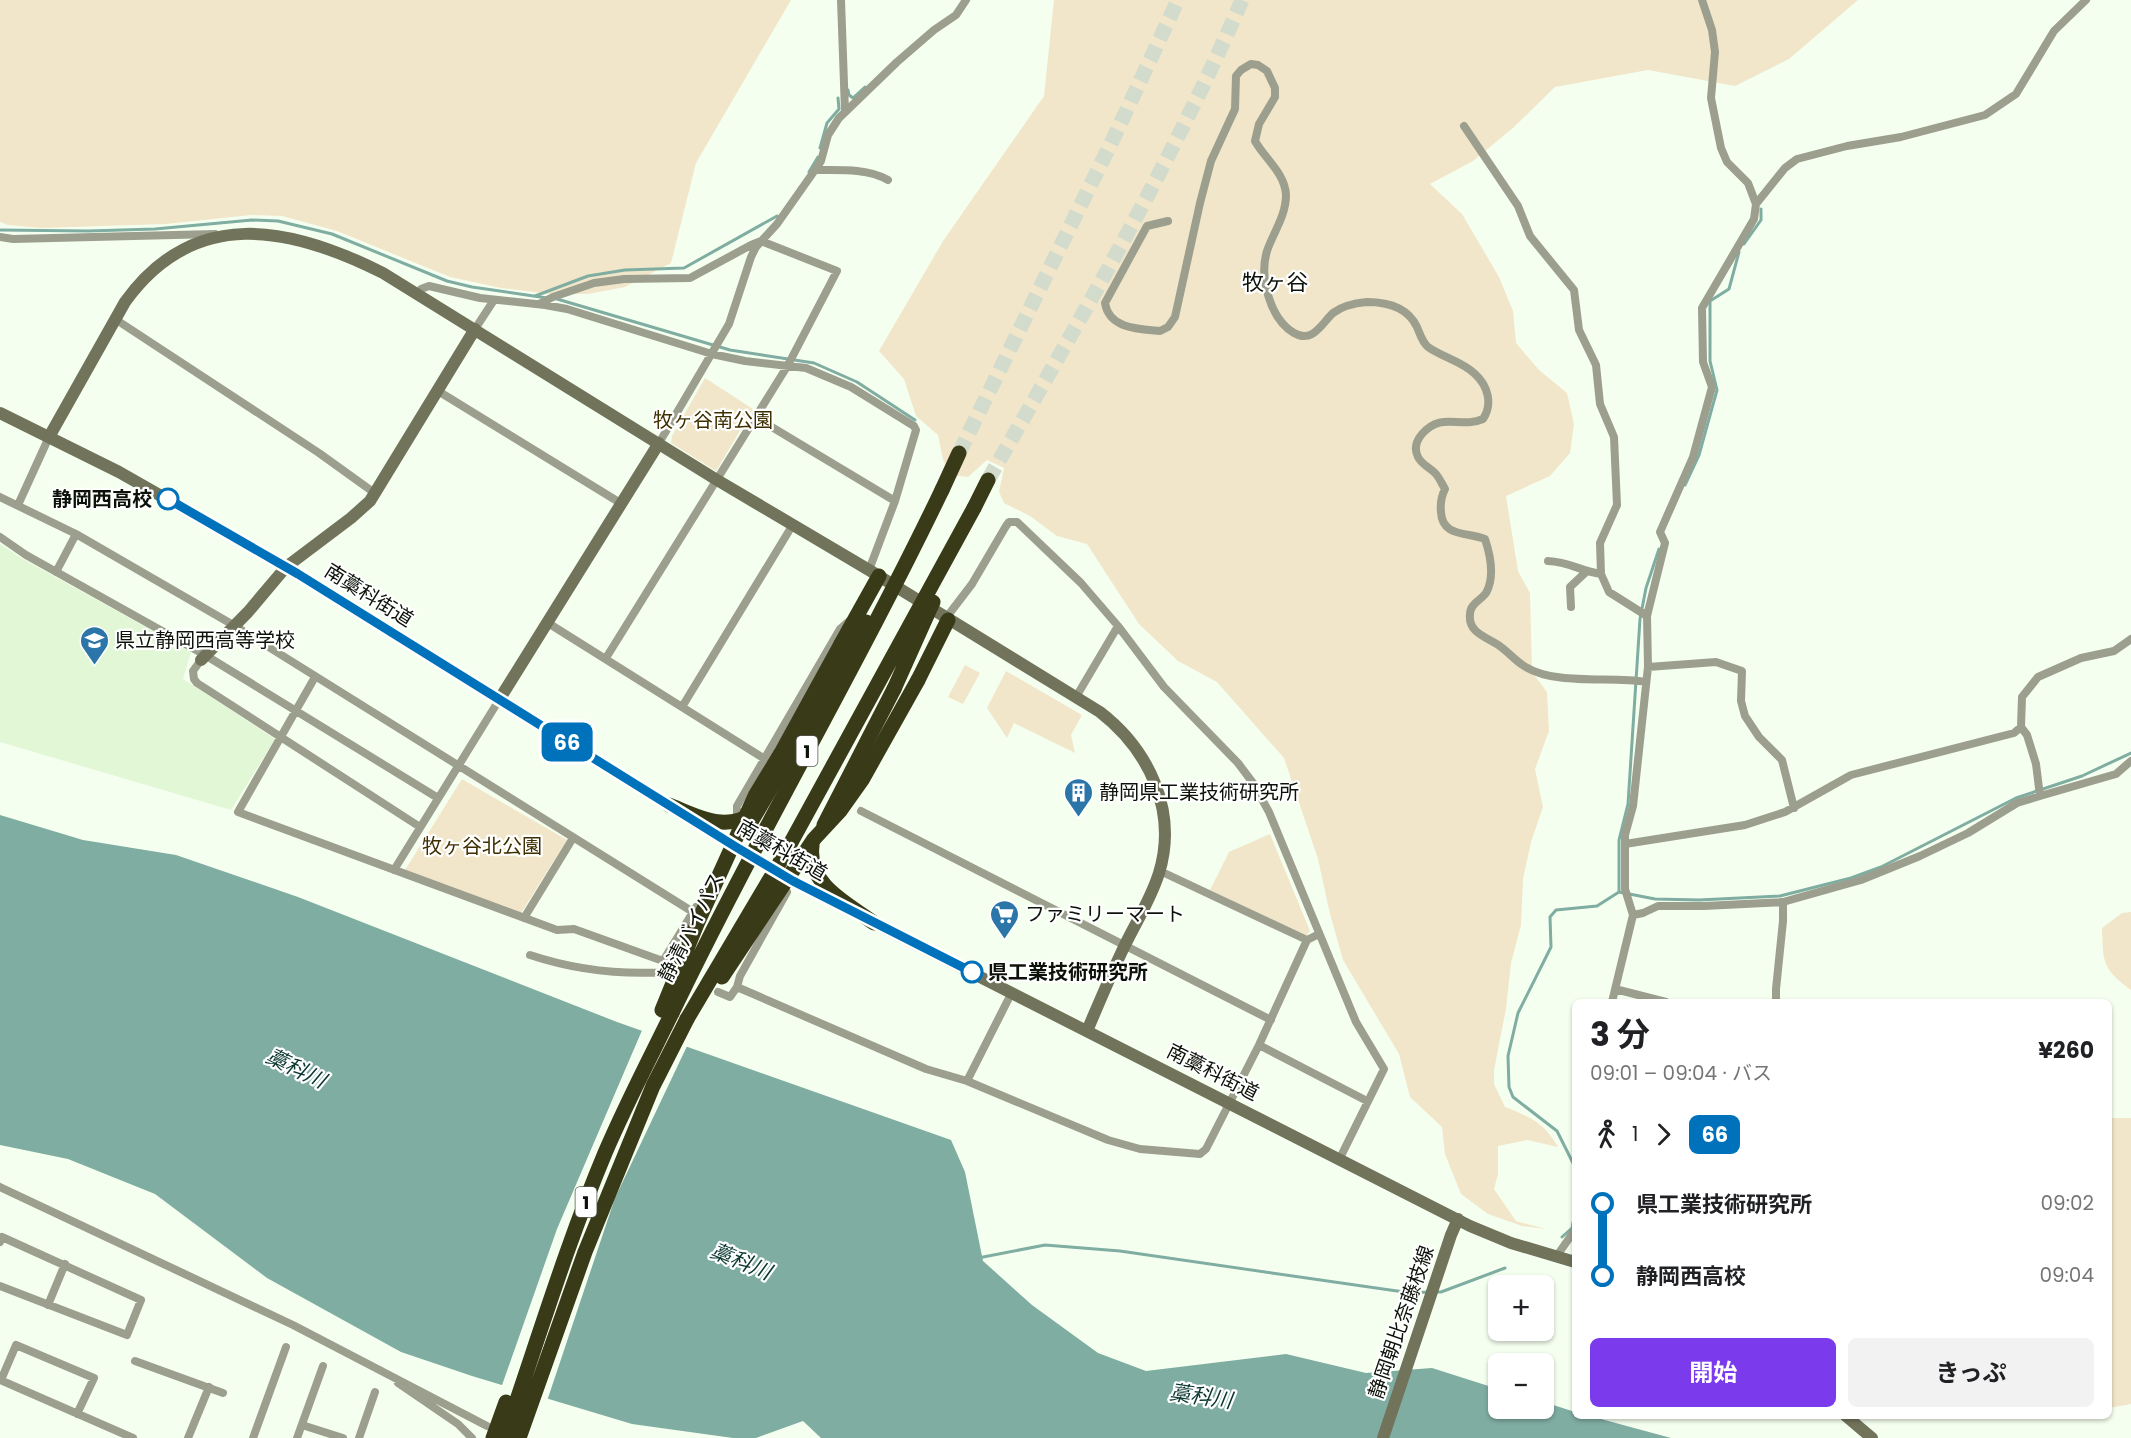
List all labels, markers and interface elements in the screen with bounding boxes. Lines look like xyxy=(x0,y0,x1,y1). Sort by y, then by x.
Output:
district label: 牧ヶ谷 xyxy=(1242,267,1308,298)
park label: 牧ヶ谷南公園 xyxy=(653,406,773,434)
place label: 静岡西高校 xyxy=(52,485,152,513)
marker: 静岡西高校 xyxy=(157,488,179,510)
street label: 南藁科街道 xyxy=(319,557,419,633)
school or university icon: 県立静岡西高等学校 xyxy=(78,624,110,666)
place label: 県立静岡西高等学校 xyxy=(115,626,295,654)
line badge: 66 xyxy=(540,722,594,762)
text: 66 xyxy=(554,728,580,757)
road number: 1 xyxy=(796,736,818,766)
building icon: 静岡県工業技術研究所 xyxy=(1062,776,1094,818)
place label: 静岡県工業技術研究所 xyxy=(1099,778,1299,806)
street label: 南藁科街道 xyxy=(732,813,832,887)
park label: 牧ヶ谷北公園 xyxy=(422,832,542,860)
street label: 静清バイパス xyxy=(651,867,731,987)
supermarket icon: ファミリーマート xyxy=(988,898,1020,940)
place label: ファミリーマート xyxy=(1025,900,1185,928)
place label: 県工業技術研究所 xyxy=(988,958,1148,986)
marker: 県工業技術研究所 xyxy=(961,961,983,983)
text: 3 分 xyxy=(1590,1011,1650,1058)
text: ¥260 xyxy=(2038,1035,2094,1066)
street label: 南藁科街道 xyxy=(1162,1037,1264,1107)
water label: 藁科川 xyxy=(261,1041,332,1096)
text: 09:01 – 09:04 · バス xyxy=(1590,1059,1772,1087)
icon: walk xyxy=(1590,1118,1623,1151)
icon: forward xyxy=(1647,1118,1680,1151)
text: 1 xyxy=(1632,1120,1638,1148)
text: 66 xyxy=(1701,1120,1728,1149)
road number: 1 xyxy=(576,1187,596,1217)
text: 県工業技術研究所 xyxy=(1636,1189,1812,1220)
text: 09:02 xyxy=(2041,1189,2094,1217)
water label: 藁科川 xyxy=(706,1236,777,1287)
street label: 静岡朝比奈藤枝線 xyxy=(1362,1242,1440,1402)
text: 静岡西高校 xyxy=(1636,1261,1746,1292)
text: 09:04 xyxy=(2039,1261,2094,1289)
map controls xyxy=(1488,1275,1554,1419)
button: + xyxy=(1488,1275,1554,1341)
button: 開始 xyxy=(1590,1338,1836,1407)
button: きっぷ xyxy=(1848,1338,2094,1407)
button: − xyxy=(1488,1353,1554,1419)
water label: 藁科川 xyxy=(1168,1377,1236,1415)

